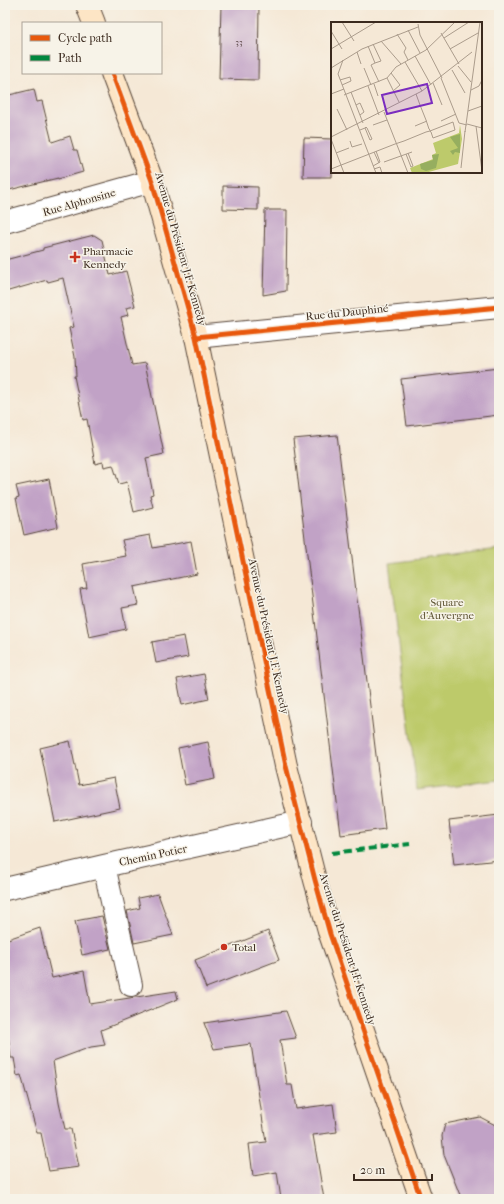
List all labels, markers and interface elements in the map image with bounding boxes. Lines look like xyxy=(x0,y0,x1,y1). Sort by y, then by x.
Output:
legend xyxy=(22,22,162,74)
inset map xyxy=(331,22,482,173)
text: Cycle path xyxy=(58,31,113,45)
house number: 33 xyxy=(235,37,243,47)
text: Path xyxy=(58,51,82,65)
street label: Avenue du Président J.F. Kennedy xyxy=(152,170,209,329)
street label: Rue Alphonsine xyxy=(41,186,117,219)
place label: Pharmacie Kennedy xyxy=(83,245,134,271)
marker: Pharmacie Kennedy xyxy=(70,252,80,262)
street label: Rue du Dauphiné xyxy=(305,302,390,323)
street label: Avenue du Président J.F. Kennedy xyxy=(245,556,292,716)
park label: Square d'Auvergne xyxy=(420,596,475,622)
street label: Chemin Potier xyxy=(118,842,189,869)
street label: Avenue du Président J.F. Kennedy xyxy=(316,870,379,1028)
place label: Total xyxy=(232,941,256,954)
marker: Total xyxy=(219,942,229,952)
scale bar xyxy=(354,1156,432,1182)
text: 20 m xyxy=(360,1163,385,1177)

